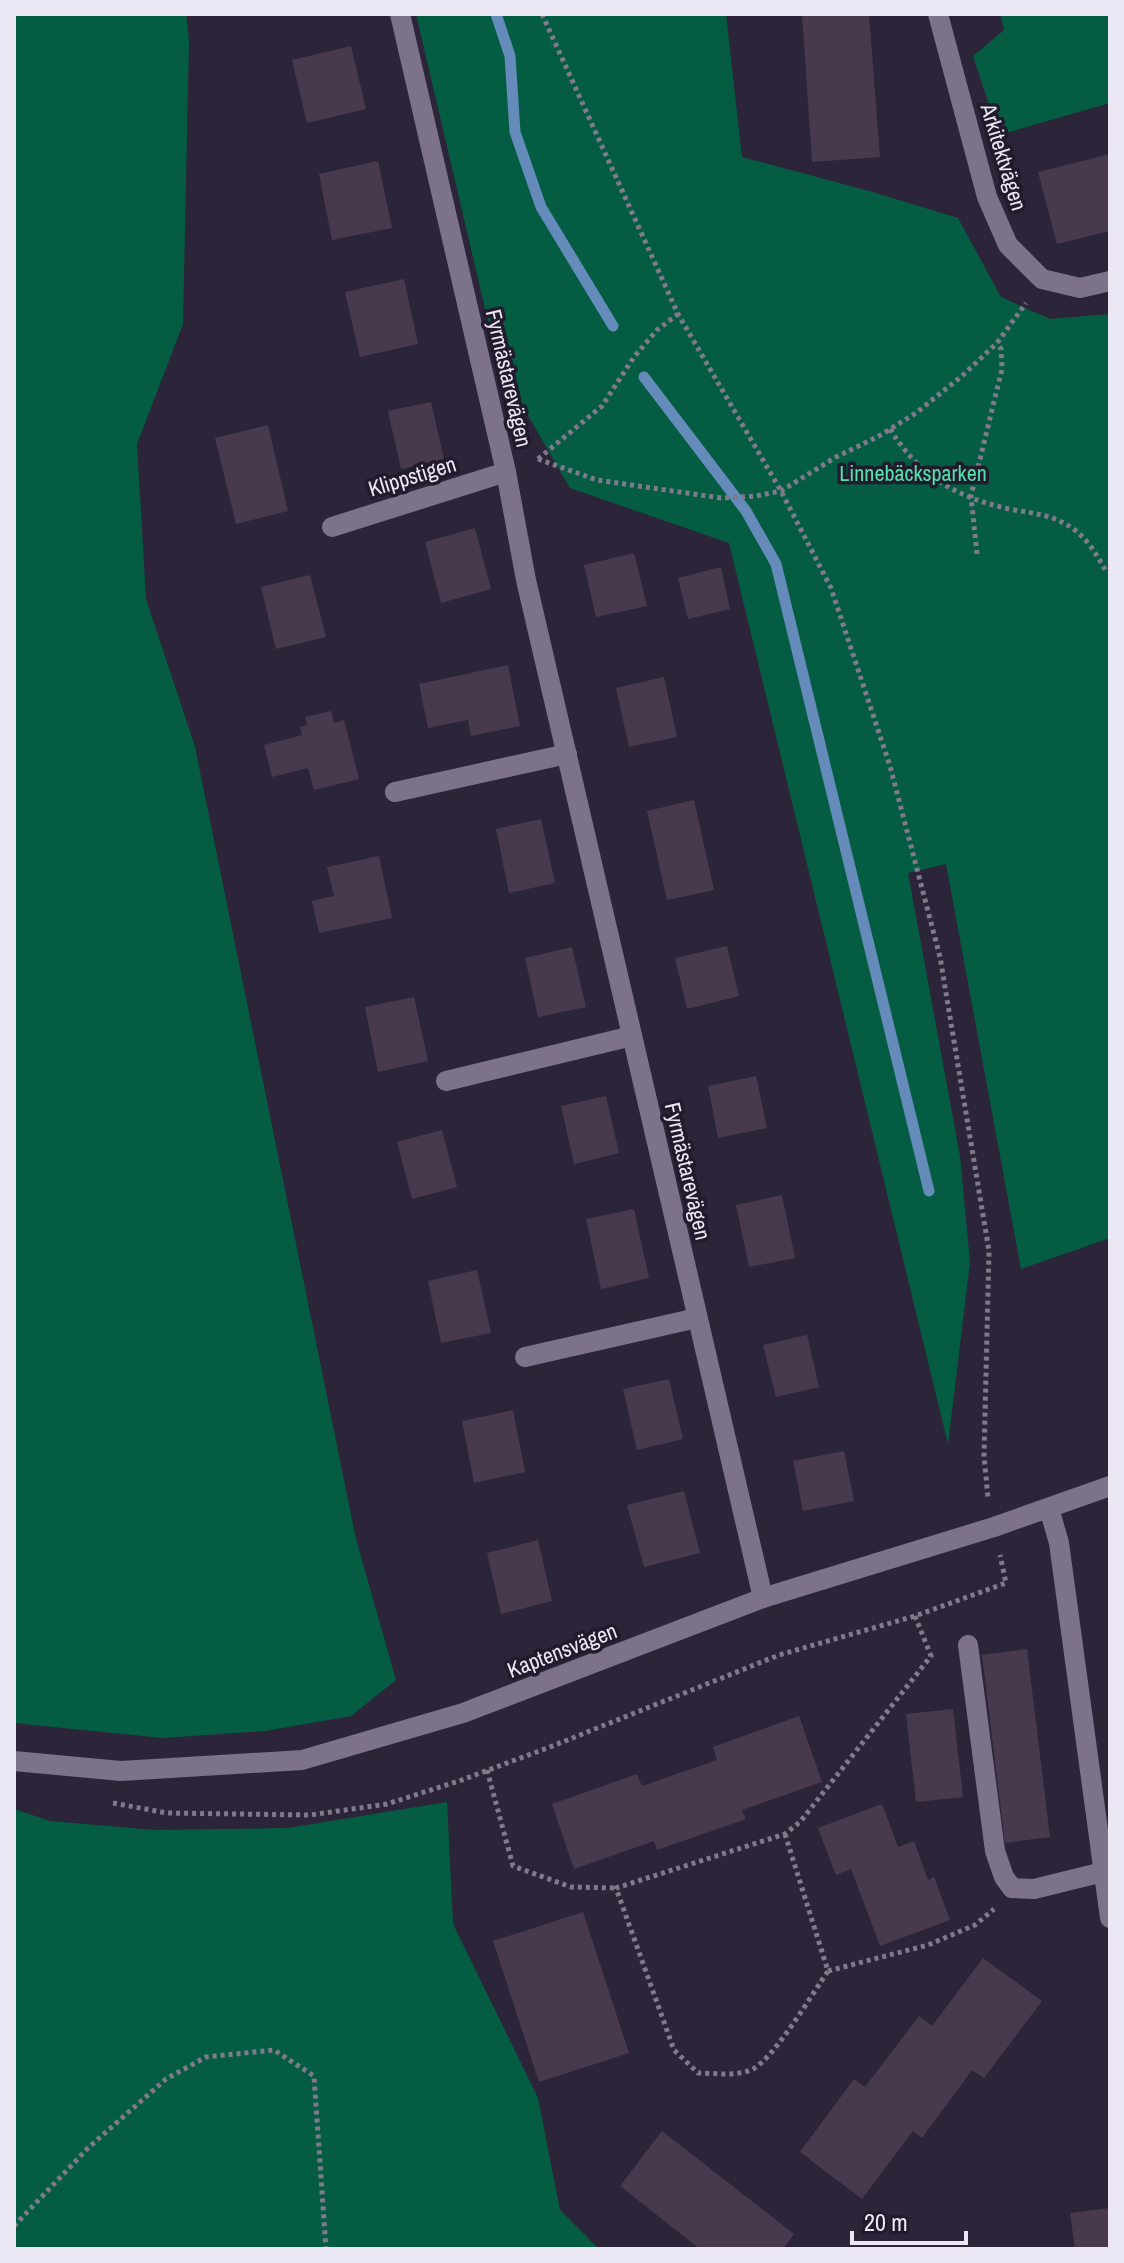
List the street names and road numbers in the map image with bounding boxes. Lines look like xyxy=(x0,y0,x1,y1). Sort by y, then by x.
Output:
street label: Arkitektvägen xyxy=(973,99,1034,214)
street label: Fyrmästarevägen xyxy=(479,306,539,450)
street label: Klippstigen xyxy=(364,448,460,504)
street label: Fyrmästarevägen xyxy=(658,1099,718,1243)
street label: Kaptensvägen xyxy=(503,1615,621,1685)

